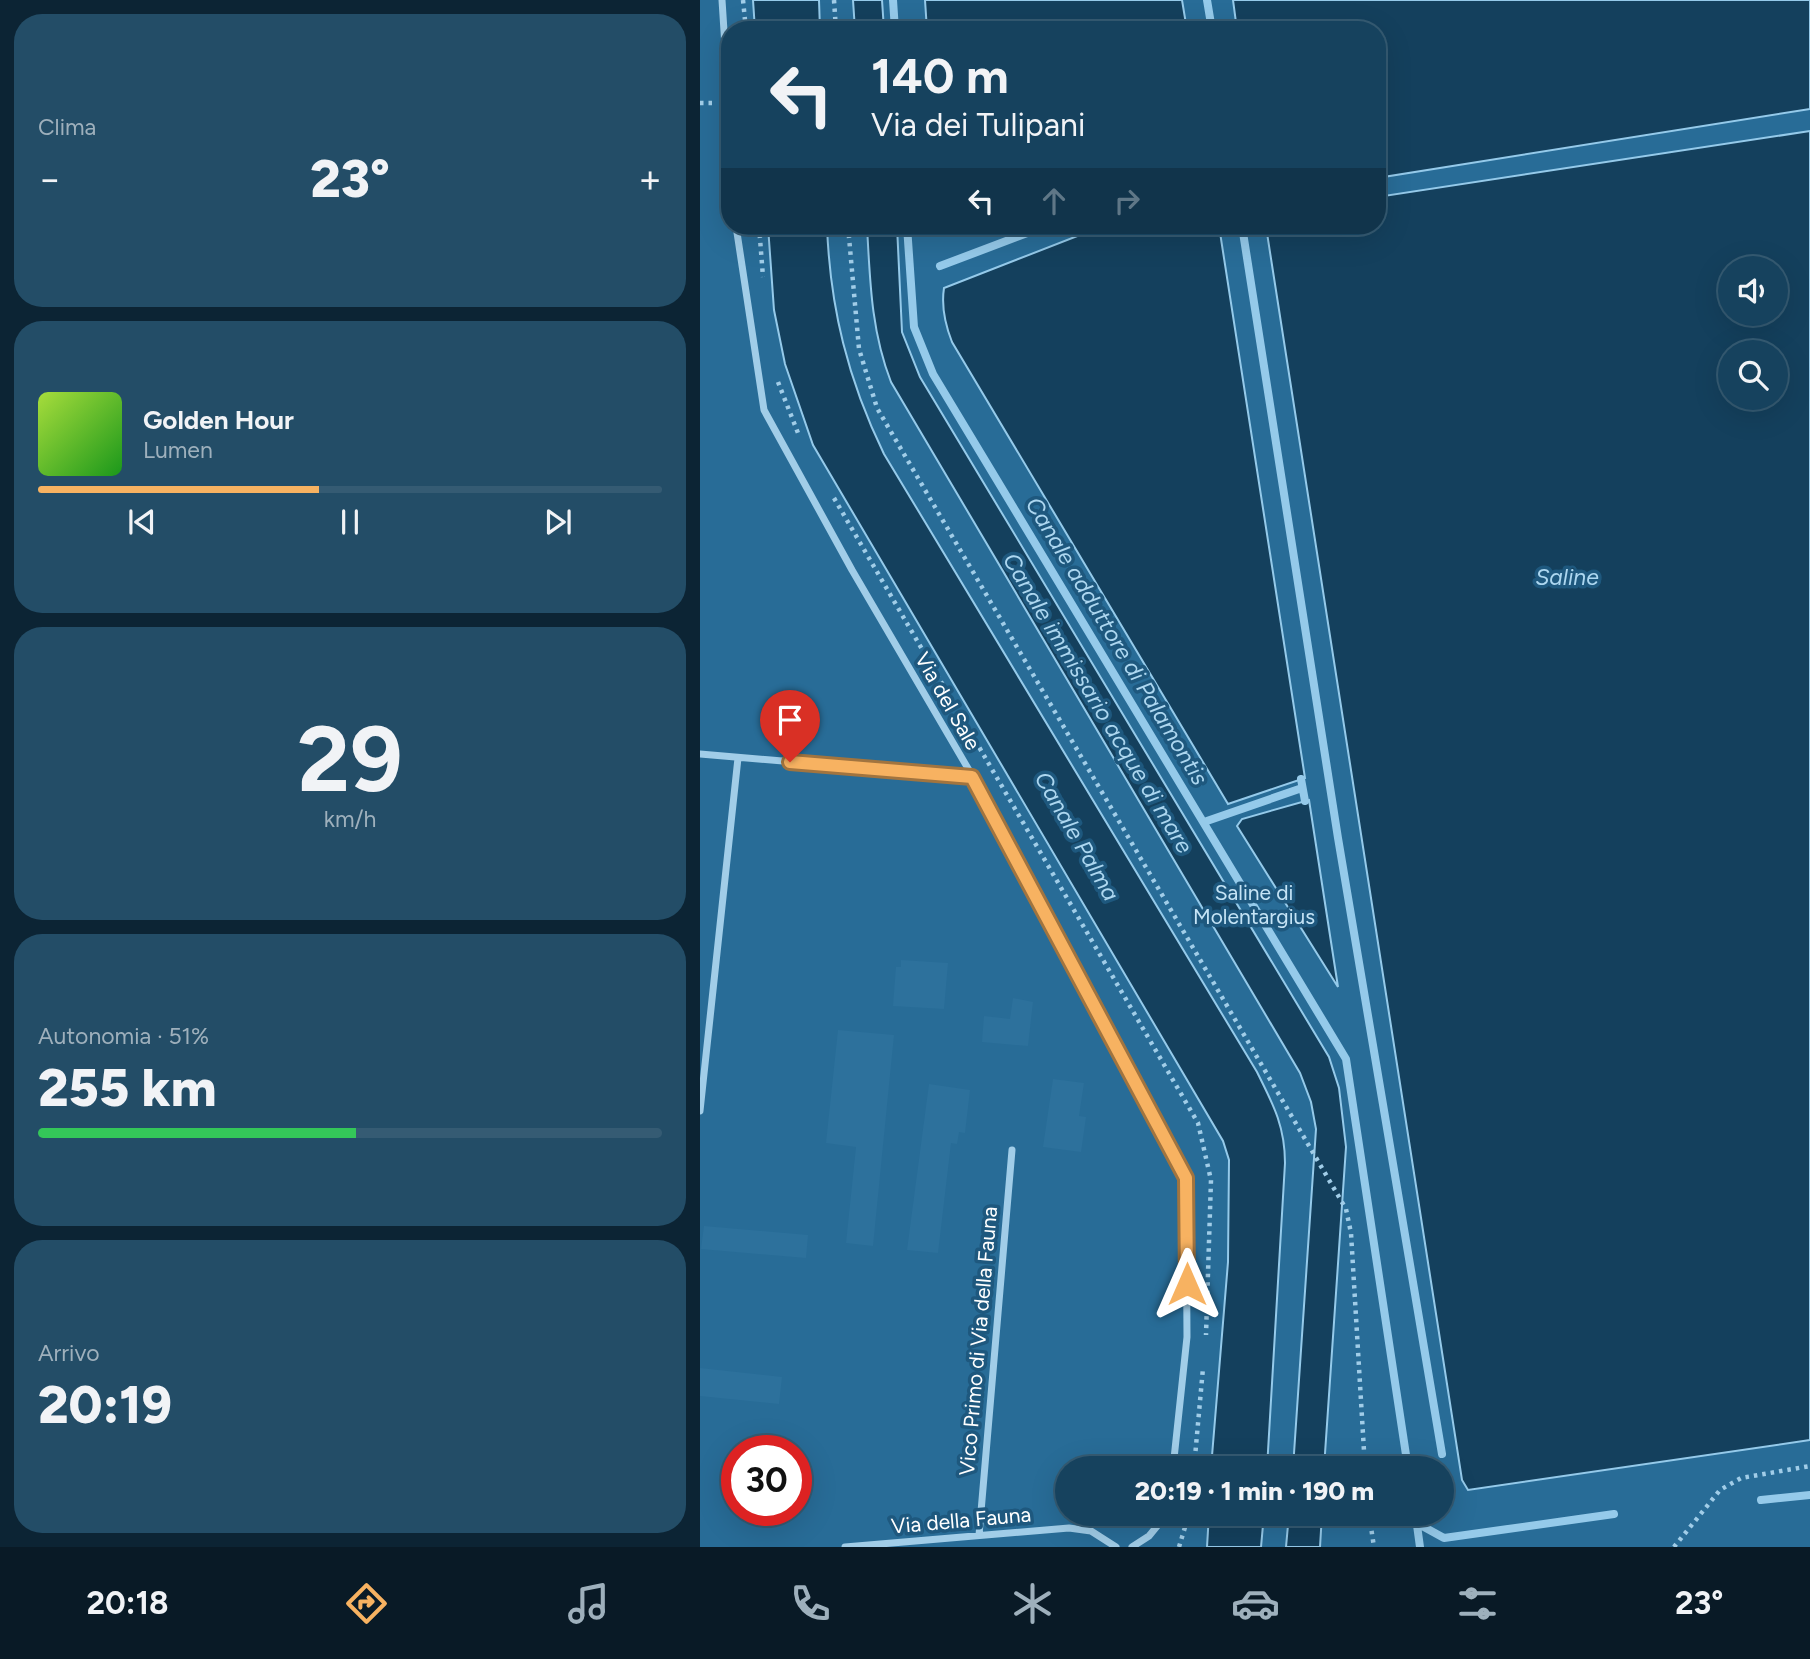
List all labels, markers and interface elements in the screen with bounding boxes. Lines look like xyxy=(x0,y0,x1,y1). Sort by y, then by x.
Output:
text: 140 m xyxy=(871,46,1009,105)
icon: left xyxy=(756,49,847,140)
text: Via dei Tulipani xyxy=(871,106,1085,144)
text: Clima xyxy=(38,113,96,141)
text: 23° xyxy=(310,148,390,210)
text: − xyxy=(38,156,62,202)
text: + xyxy=(638,156,662,202)
icon: left xyxy=(962,182,1000,220)
icon: ahead xyxy=(1035,182,1073,220)
icon: right xyxy=(1108,182,1146,220)
map controls xyxy=(1718,256,1788,410)
button: sound xyxy=(1718,256,1788,326)
button: search xyxy=(1718,340,1788,410)
text: Golden Hour xyxy=(143,404,294,436)
text: Lumen xyxy=(143,436,213,464)
water label: Canale adduttore di Palamontis xyxy=(1020,492,1214,790)
icon: previous xyxy=(123,503,161,541)
icon: pause xyxy=(331,503,369,541)
icon: next xyxy=(539,503,577,541)
water label: Canale immissario acque di mare xyxy=(997,548,1199,859)
water label: Saline xyxy=(1535,563,1599,591)
street label: Via del Sale xyxy=(910,648,986,754)
pin xyxy=(760,690,820,762)
icon: arrive xyxy=(771,701,809,739)
text: 29 xyxy=(297,705,403,814)
water label: Canale Palma xyxy=(1029,766,1125,906)
text: km/h xyxy=(324,805,376,833)
park label: Saline di Molentargius xyxy=(1193,880,1315,929)
text: Autonomia · 51% xyxy=(38,1022,209,1050)
text: 255 km xyxy=(38,1057,217,1119)
street label: Vico Primo di Via della Fauna xyxy=(954,1205,1002,1477)
position arrow xyxy=(1150,1247,1224,1321)
text: Arrivo xyxy=(38,1339,100,1367)
text: 20:19 xyxy=(38,1374,172,1436)
speed limit sign: 30 xyxy=(721,1435,812,1526)
text: 20:19 · 1 min · 190 m xyxy=(1135,1475,1374,1507)
street label: Via della Fauna xyxy=(890,1501,1032,1539)
icon: directions xyxy=(342,1579,391,1628)
icon: music xyxy=(564,1579,613,1628)
icon: phone xyxy=(786,1579,835,1628)
icon: climate xyxy=(1008,1579,1057,1628)
icon: car xyxy=(1231,1579,1280,1628)
icon: filters xyxy=(1453,1579,1502,1628)
text: 20:18 xyxy=(87,1584,169,1622)
text: 23° xyxy=(1675,1584,1723,1622)

